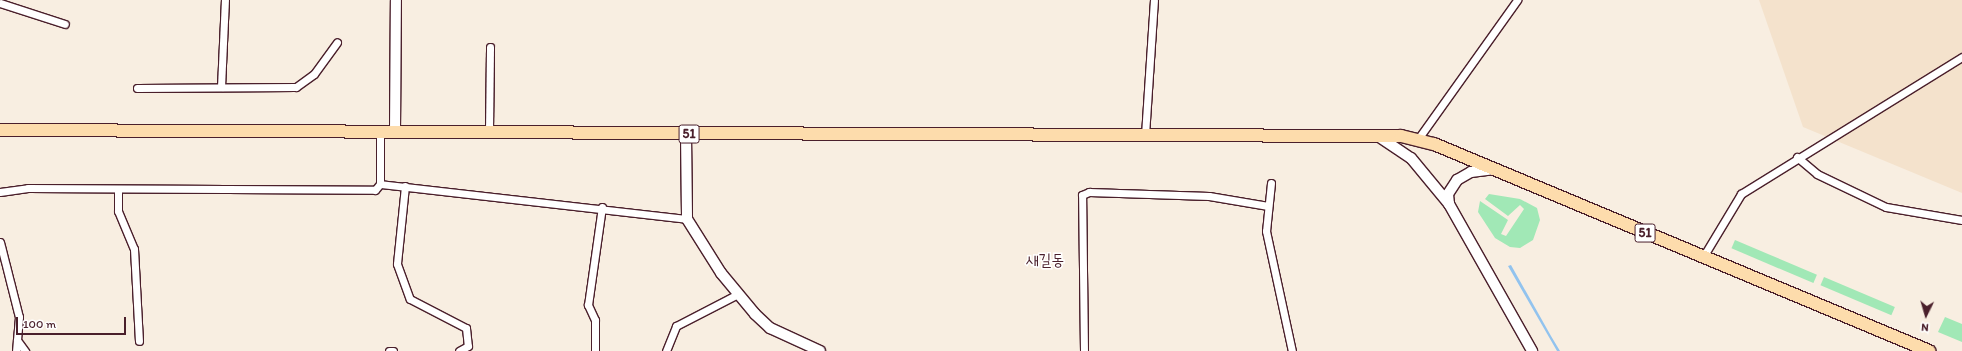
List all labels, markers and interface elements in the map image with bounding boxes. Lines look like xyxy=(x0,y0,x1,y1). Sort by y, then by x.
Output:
road number: 51 xyxy=(678,123,700,145)
road number: 51 xyxy=(1634,222,1656,244)
district label: 새길동 xyxy=(1026,250,1064,270)
north arrow xyxy=(1906,295,1946,335)
scale bar xyxy=(18,309,128,335)
text: 100 m xyxy=(23,317,56,331)
text: N xyxy=(1921,321,1929,334)

